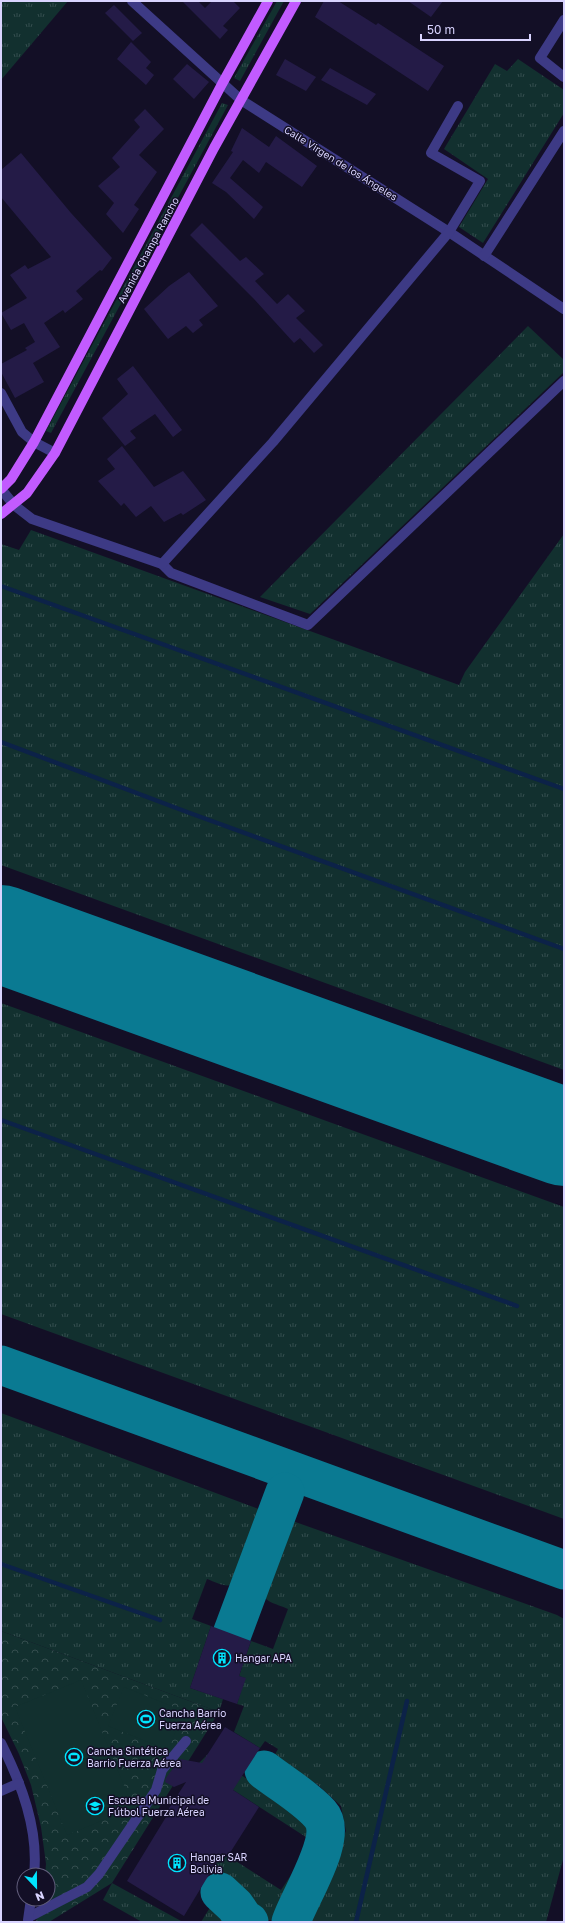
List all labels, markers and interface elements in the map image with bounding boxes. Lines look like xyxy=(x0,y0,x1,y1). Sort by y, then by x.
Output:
scale bar xyxy=(421,16,530,42)
text: 50 m xyxy=(427,22,455,37)
street label: Calle Virgen de los Ángeles xyxy=(282,123,400,203)
street label: Avenida Champa Rancho xyxy=(115,195,181,305)
building icon: Hangar APA xyxy=(212,1648,232,1668)
place label: Hangar APA xyxy=(235,1652,292,1664)
place label: Cancha Barrio Fuerza Aérea xyxy=(159,1707,226,1731)
sports icon: Cancha Barrio Fuerza Aérea xyxy=(136,1709,156,1729)
place label: Cancha Sintética Barrio Fuerza Aérea xyxy=(87,1745,181,1769)
sports icon: Cancha Sintética Barrio Fuerza Aérea xyxy=(64,1747,84,1767)
place label: Escuela Municipal de Fútbol Fuerza Aérea xyxy=(108,1794,209,1818)
school or university icon: Escuela Municipal de Fútbol Fuerza Aérea xyxy=(85,1796,105,1816)
place label: Hangar SAR Bolivia xyxy=(190,1851,248,1875)
building icon: Hangar SAR Bolivia xyxy=(167,1853,187,1873)
north arrow xyxy=(16,1867,56,1907)
text: N xyxy=(34,1889,46,1904)

